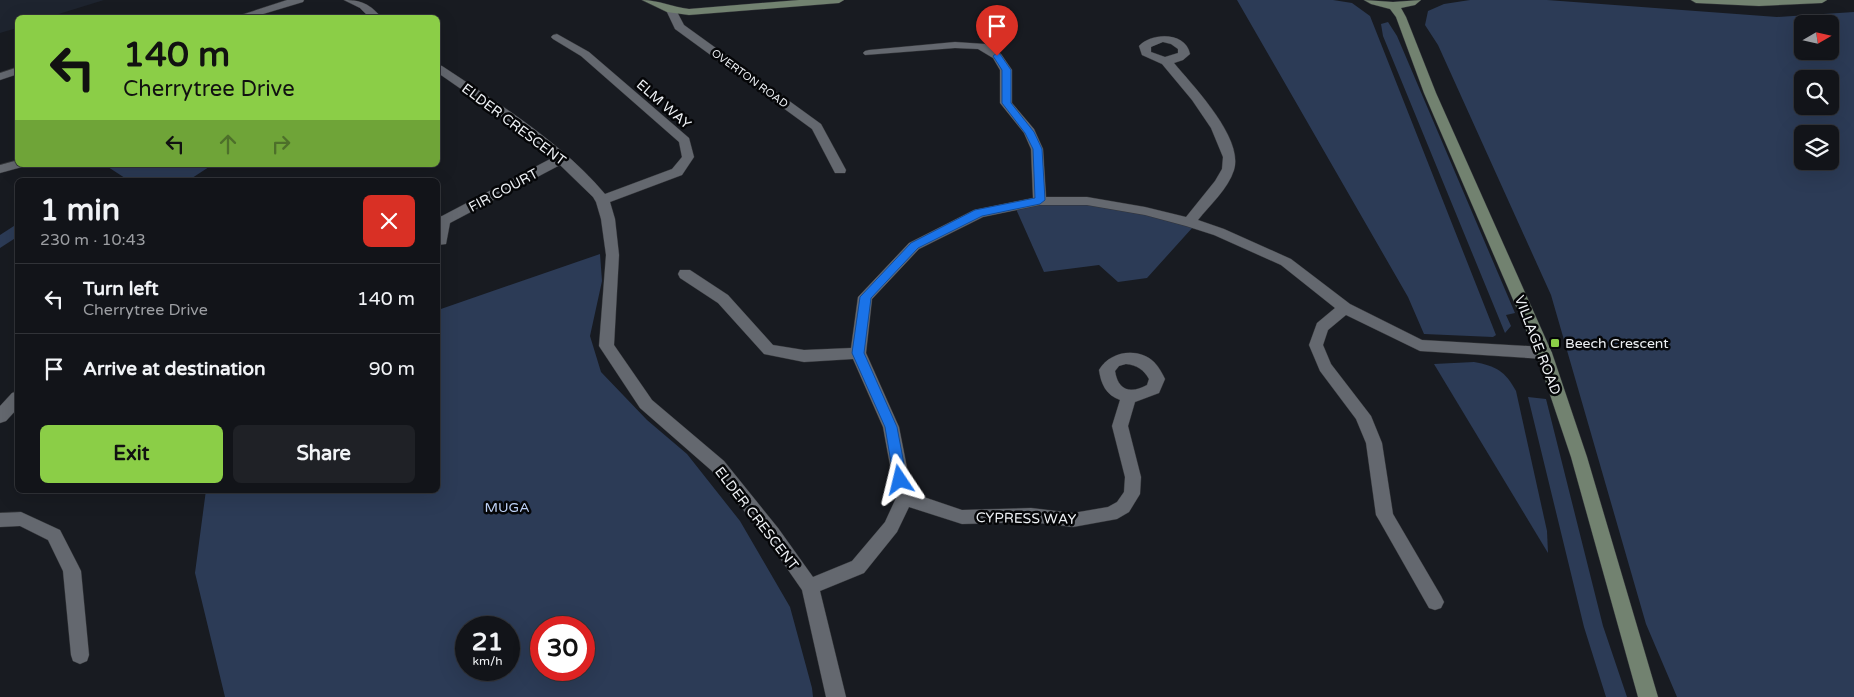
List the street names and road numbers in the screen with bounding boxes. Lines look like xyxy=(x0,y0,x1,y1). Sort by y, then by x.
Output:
street label: OVERTON ROAD xyxy=(709,46,790,111)
street label: ELM WAY xyxy=(633,76,695,133)
street label: ELDER CRESCENT xyxy=(458,80,569,169)
street label: FIR COURT xyxy=(466,165,541,216)
street label: VILLAGE ROAD xyxy=(1511,293,1564,397)
street label: ELDER CRESCENT xyxy=(711,464,802,573)
street label: CYPRESS WAY xyxy=(976,509,1076,528)

